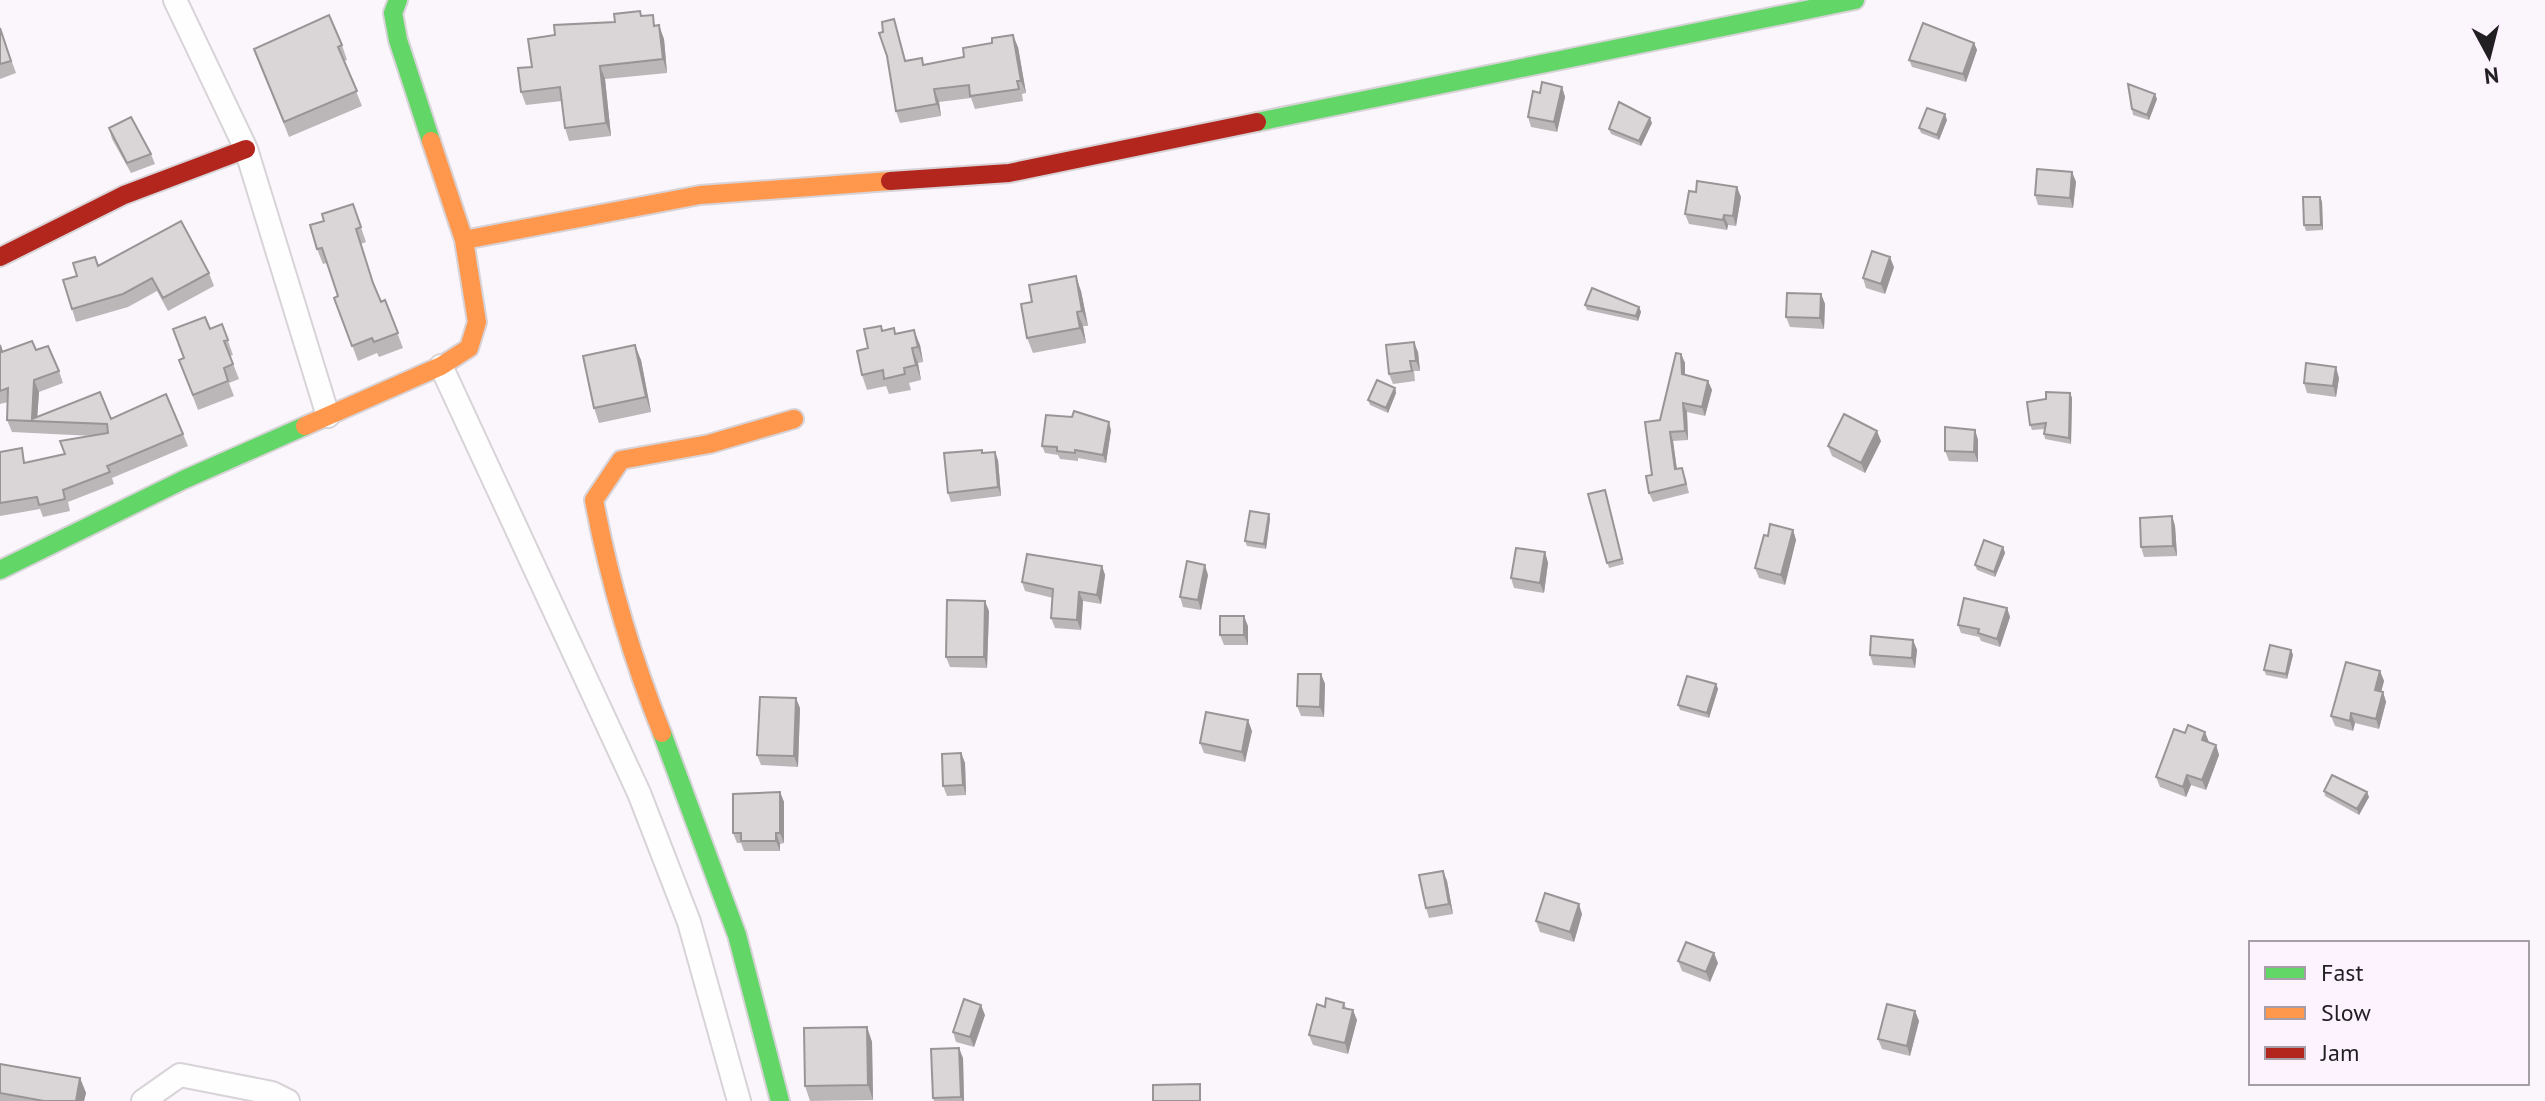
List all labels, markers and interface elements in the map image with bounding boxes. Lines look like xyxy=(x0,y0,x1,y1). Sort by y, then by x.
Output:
north arrow xyxy=(2449,16,2529,96)
text: N xyxy=(2483,61,2500,91)
legend xyxy=(2249,941,2529,1085)
text: Fast xyxy=(2321,957,2364,988)
text: Slow xyxy=(2321,997,2371,1028)
text: Jam xyxy=(2320,1037,2359,1068)

